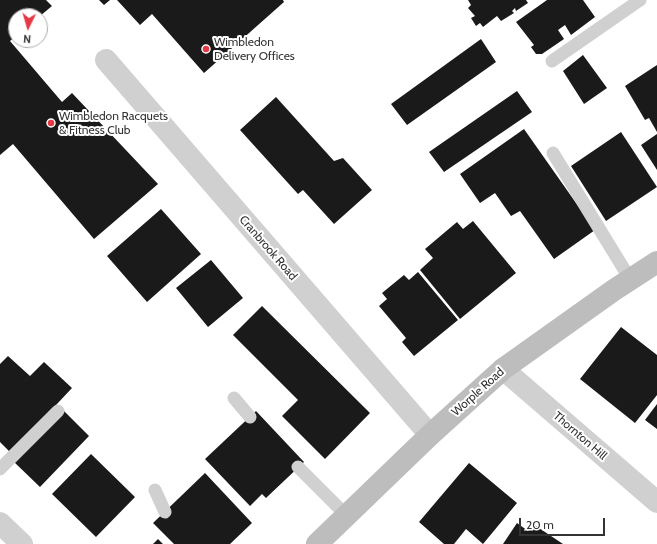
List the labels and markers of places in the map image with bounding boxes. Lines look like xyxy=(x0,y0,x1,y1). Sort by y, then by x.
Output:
place label: Wimbledon Delivery Offices xyxy=(214,35,295,63)
marker: Wimbledon Delivery Offices xyxy=(201,44,211,54)
place label: Wimbledon Racquets & Fitness Club xyxy=(59,109,168,137)
marker: Wimbledon Racquets & Fitness Club xyxy=(46,118,56,128)

